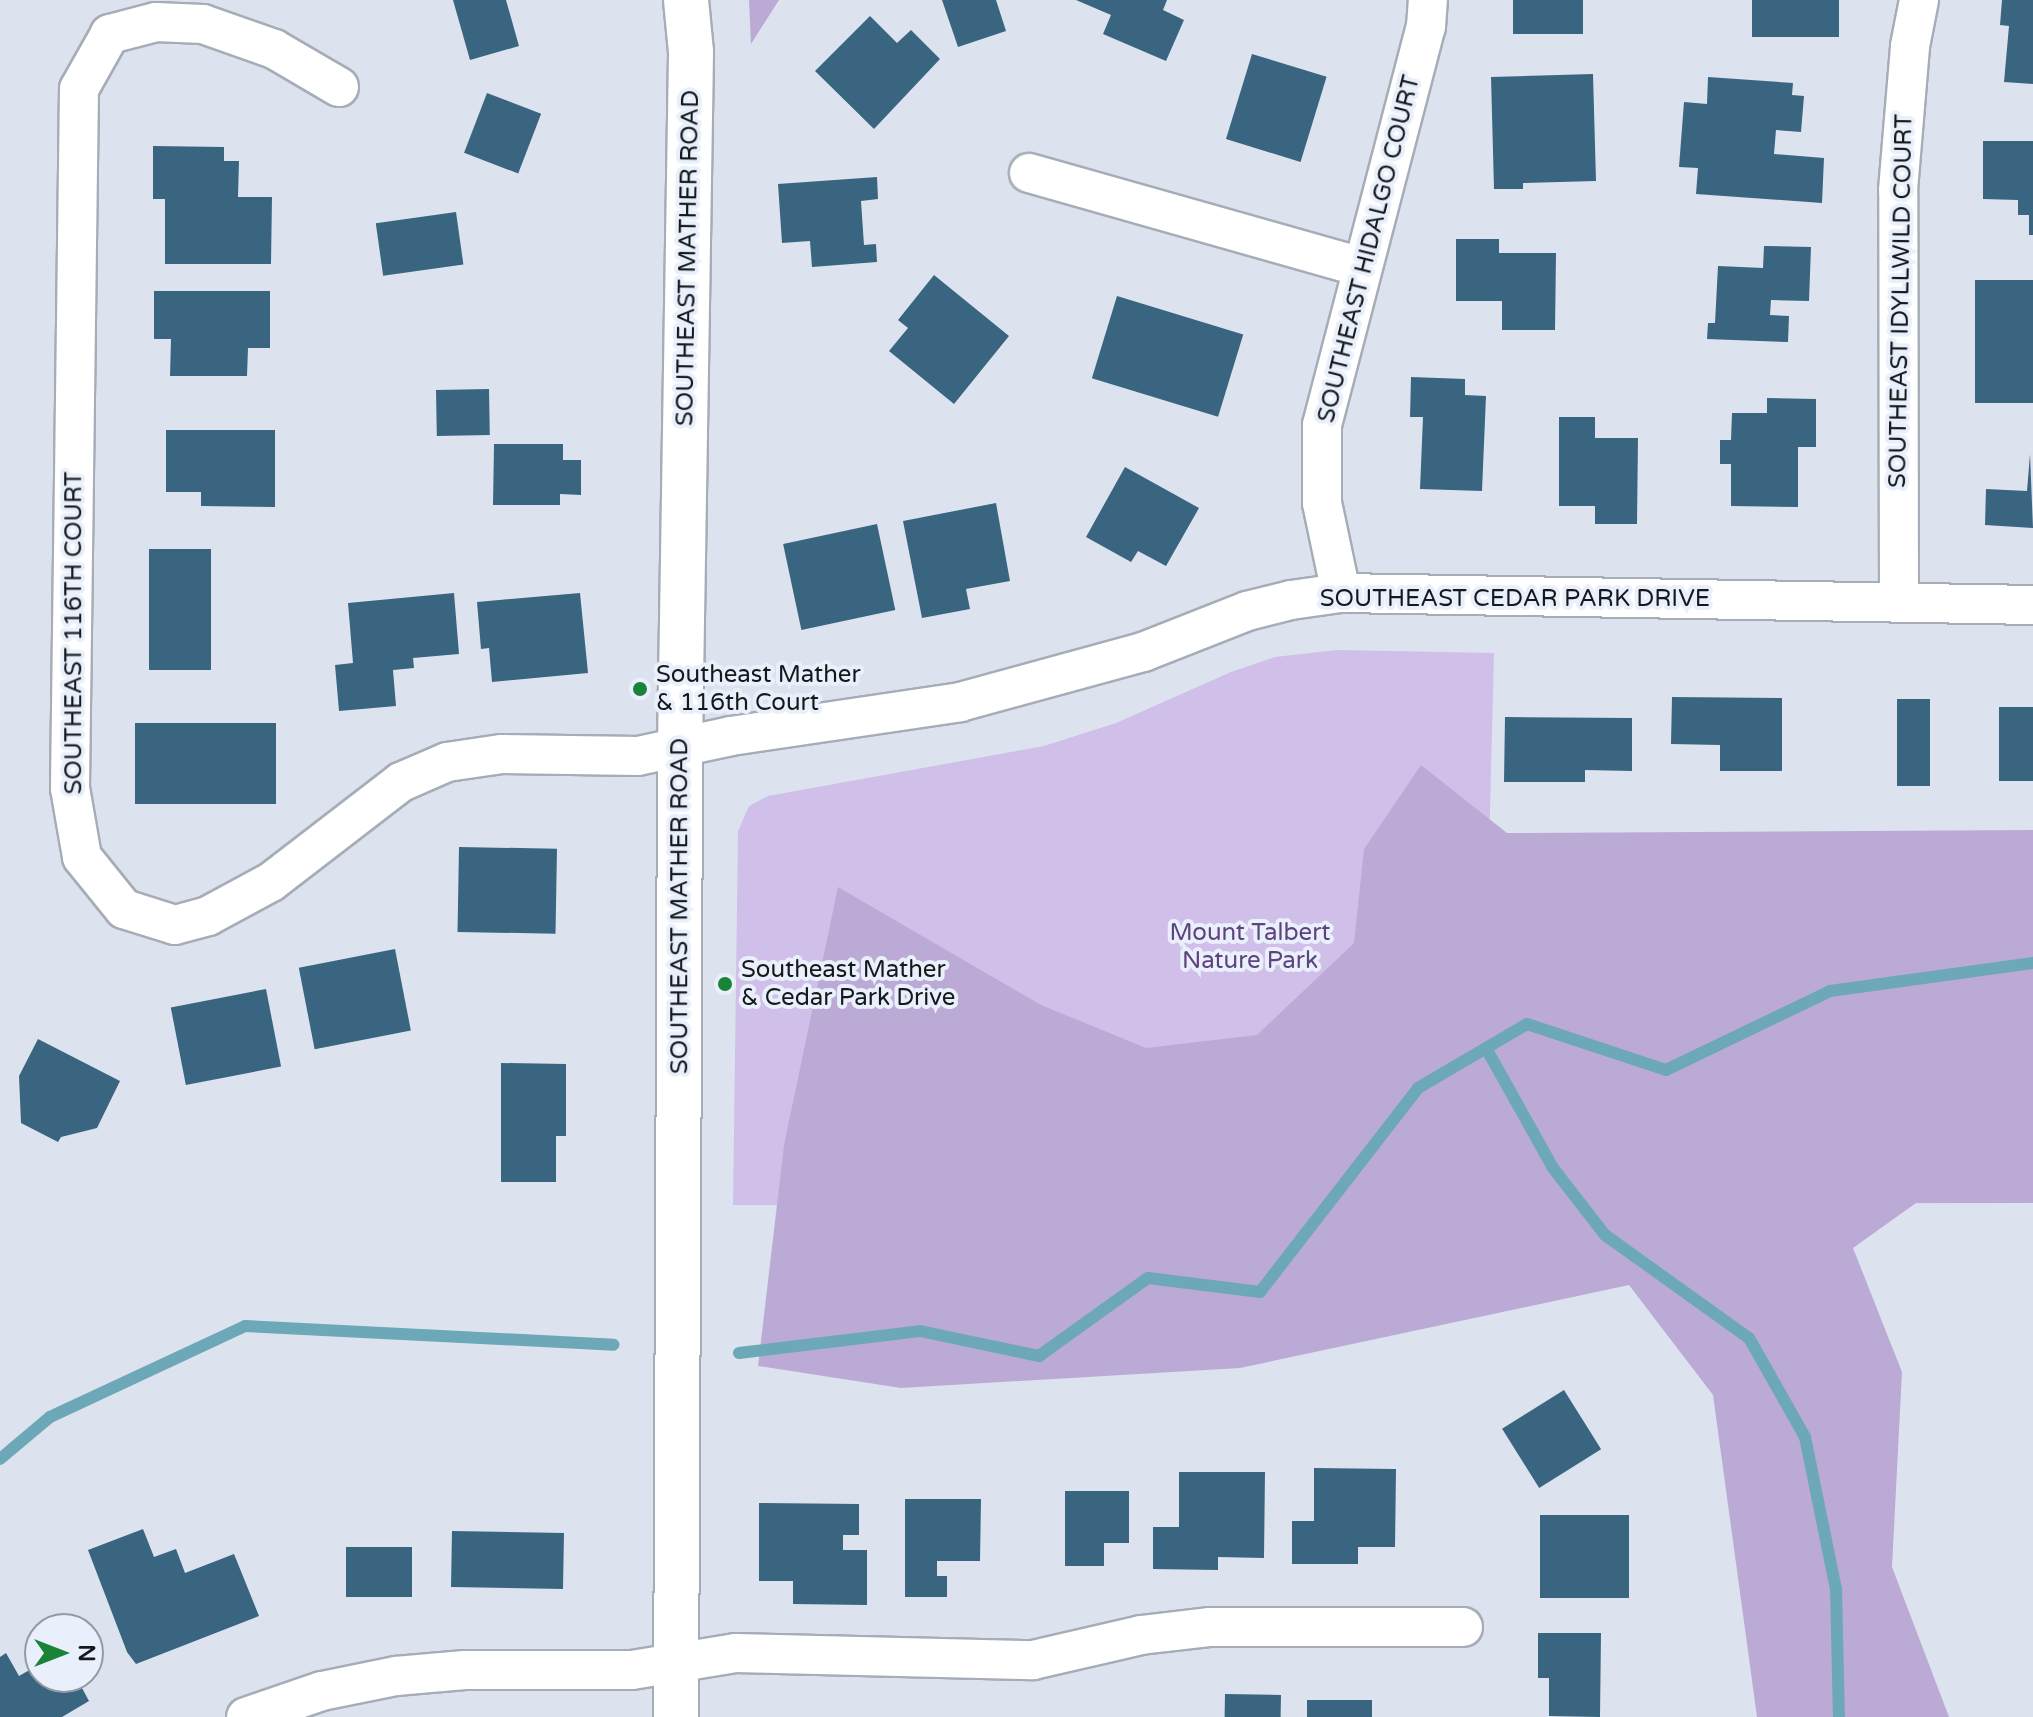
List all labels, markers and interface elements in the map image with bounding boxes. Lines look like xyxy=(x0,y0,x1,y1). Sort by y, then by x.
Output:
street label: SOUTHEAST HIDALGO COURT xyxy=(1312,72,1426,426)
street label: SOUTHEAST MATHER ROAD xyxy=(671,90,705,426)
street label: SOUTHEAST IDYLLWILD COURT xyxy=(1883,114,1919,488)
street label: SOUTHEAST 116TH COURT xyxy=(60,472,88,794)
street label: SOUTHEAST CEDAR PARK DRIVE xyxy=(1320,585,1710,613)
place label: Southeast Mather & 116th Court xyxy=(656,661,861,717)
marker: Southeast Mather & 116th Court xyxy=(631,680,649,698)
street label: SOUTHEAST MATHER ROAD xyxy=(666,738,694,1074)
park label: Mount Talbert Nature Park xyxy=(1169,919,1331,975)
place label: Southeast Mather & Cedar Park Drive xyxy=(741,956,955,1012)
marker: Southeast Mather & Cedar Park Drive xyxy=(716,975,734,993)
north arrow xyxy=(24,1613,104,1693)
text: N xyxy=(73,1644,99,1662)

